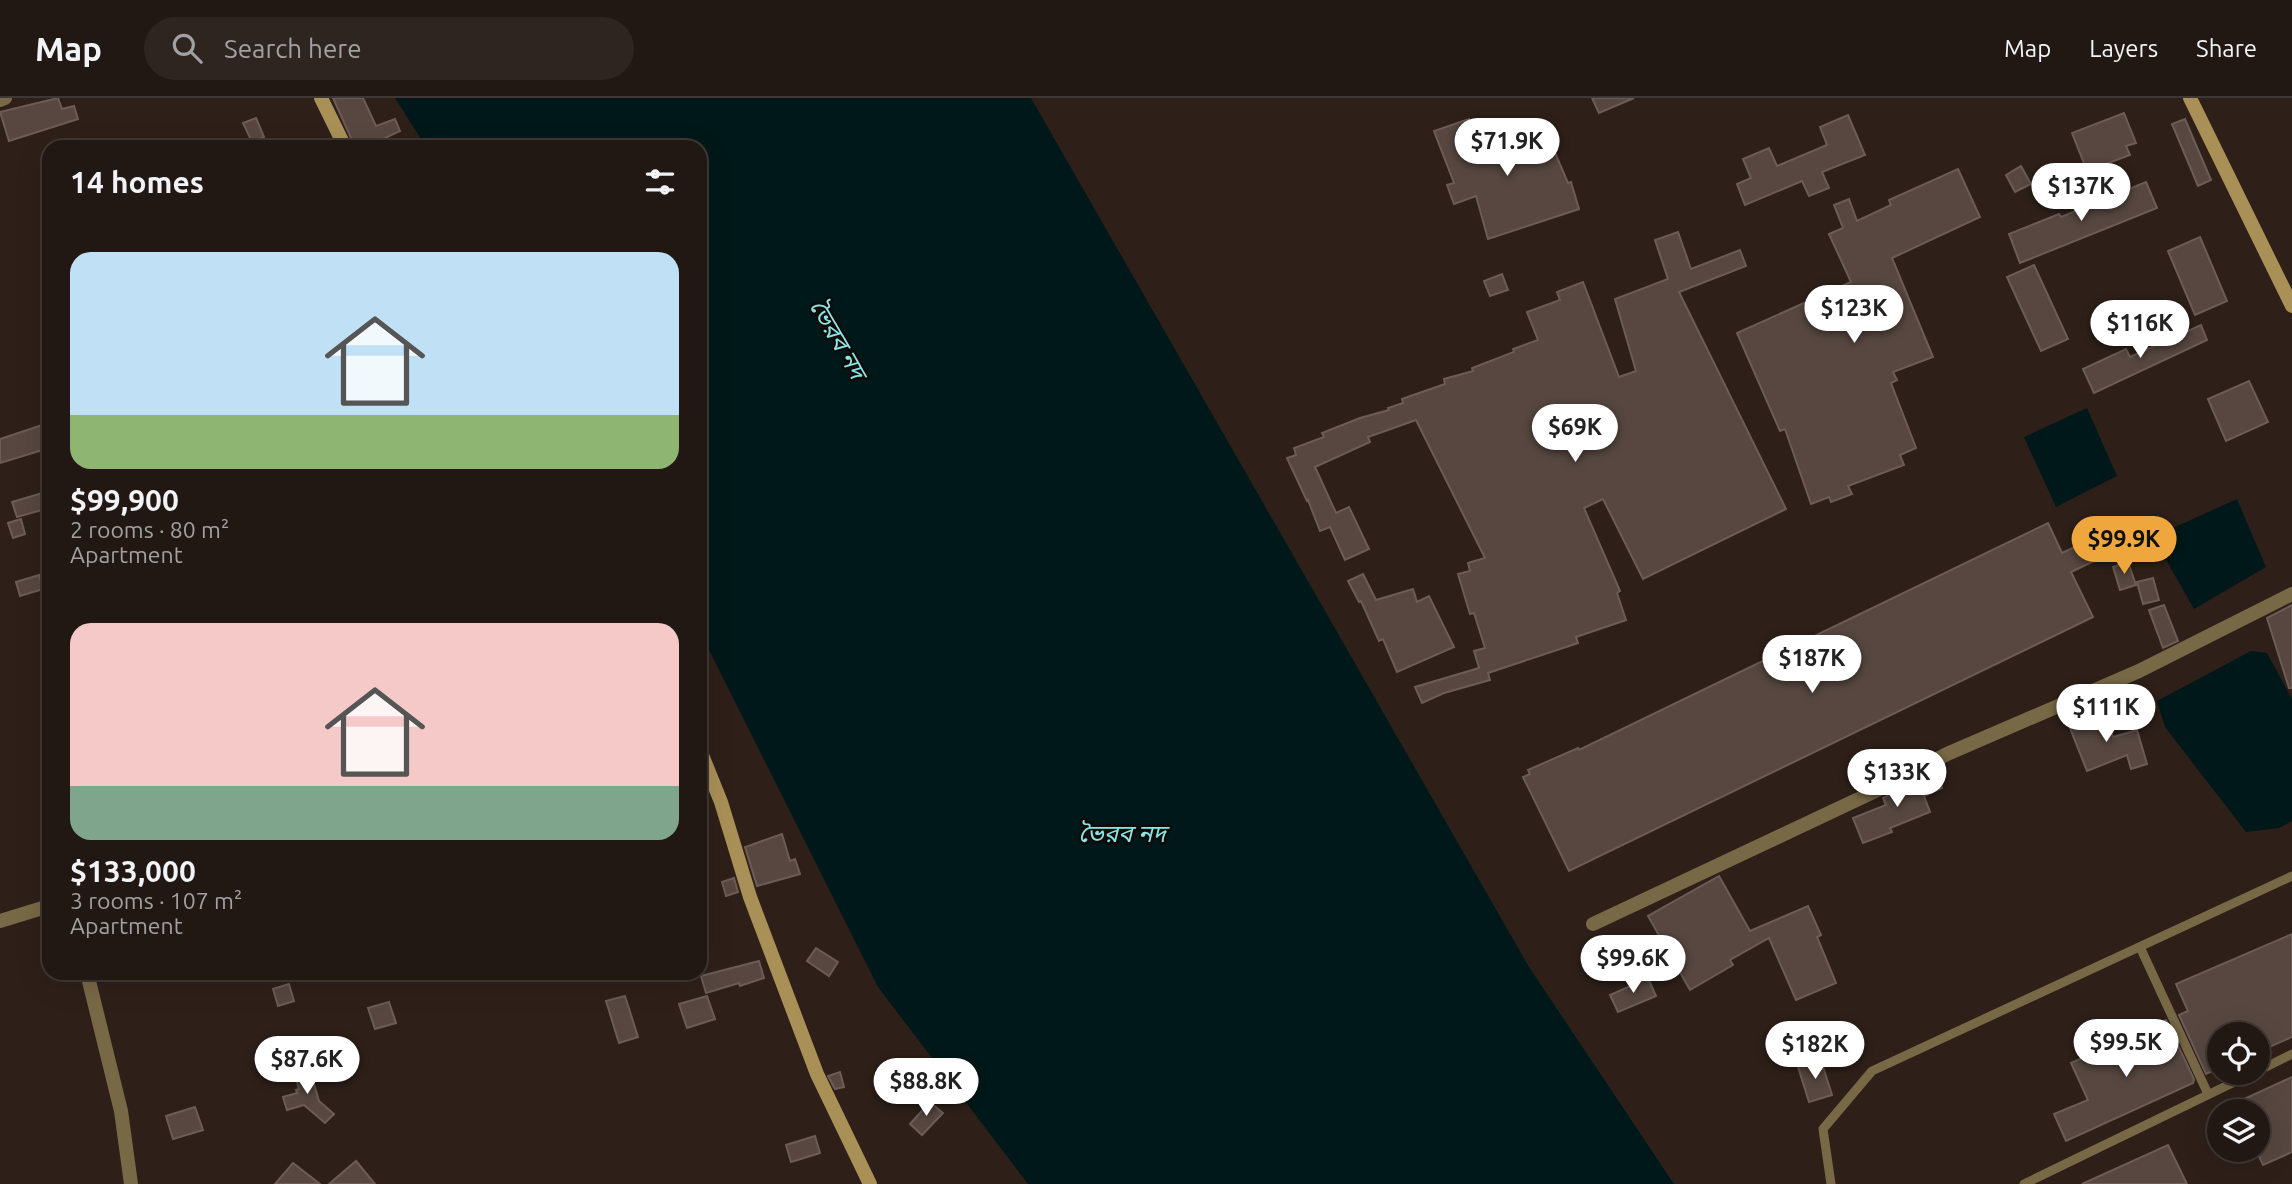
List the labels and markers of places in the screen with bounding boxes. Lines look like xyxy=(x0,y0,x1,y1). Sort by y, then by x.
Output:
pin: $71.9K xyxy=(1450,118,1564,178)
pin: $137K xyxy=(2032,164,2130,223)
pin: $123K xyxy=(1805,286,1903,345)
pin: $116K xyxy=(2091,300,2189,360)
pin: $69K xyxy=(1534,404,1616,464)
pin: $99.9K xyxy=(2067,517,2181,576)
pin: $187K xyxy=(1763,636,1861,695)
pin: $111K xyxy=(2057,684,2155,744)
pin: $133K xyxy=(1848,750,1946,809)
pin: $99.6K xyxy=(1576,936,1690,995)
pin: $99.5K xyxy=(2069,1020,2183,1079)
pin: $182K xyxy=(1766,1021,1864,1081)
pin: $87.6K xyxy=(250,1037,364,1096)
pin: $88.8K xyxy=(869,1058,983,1118)

